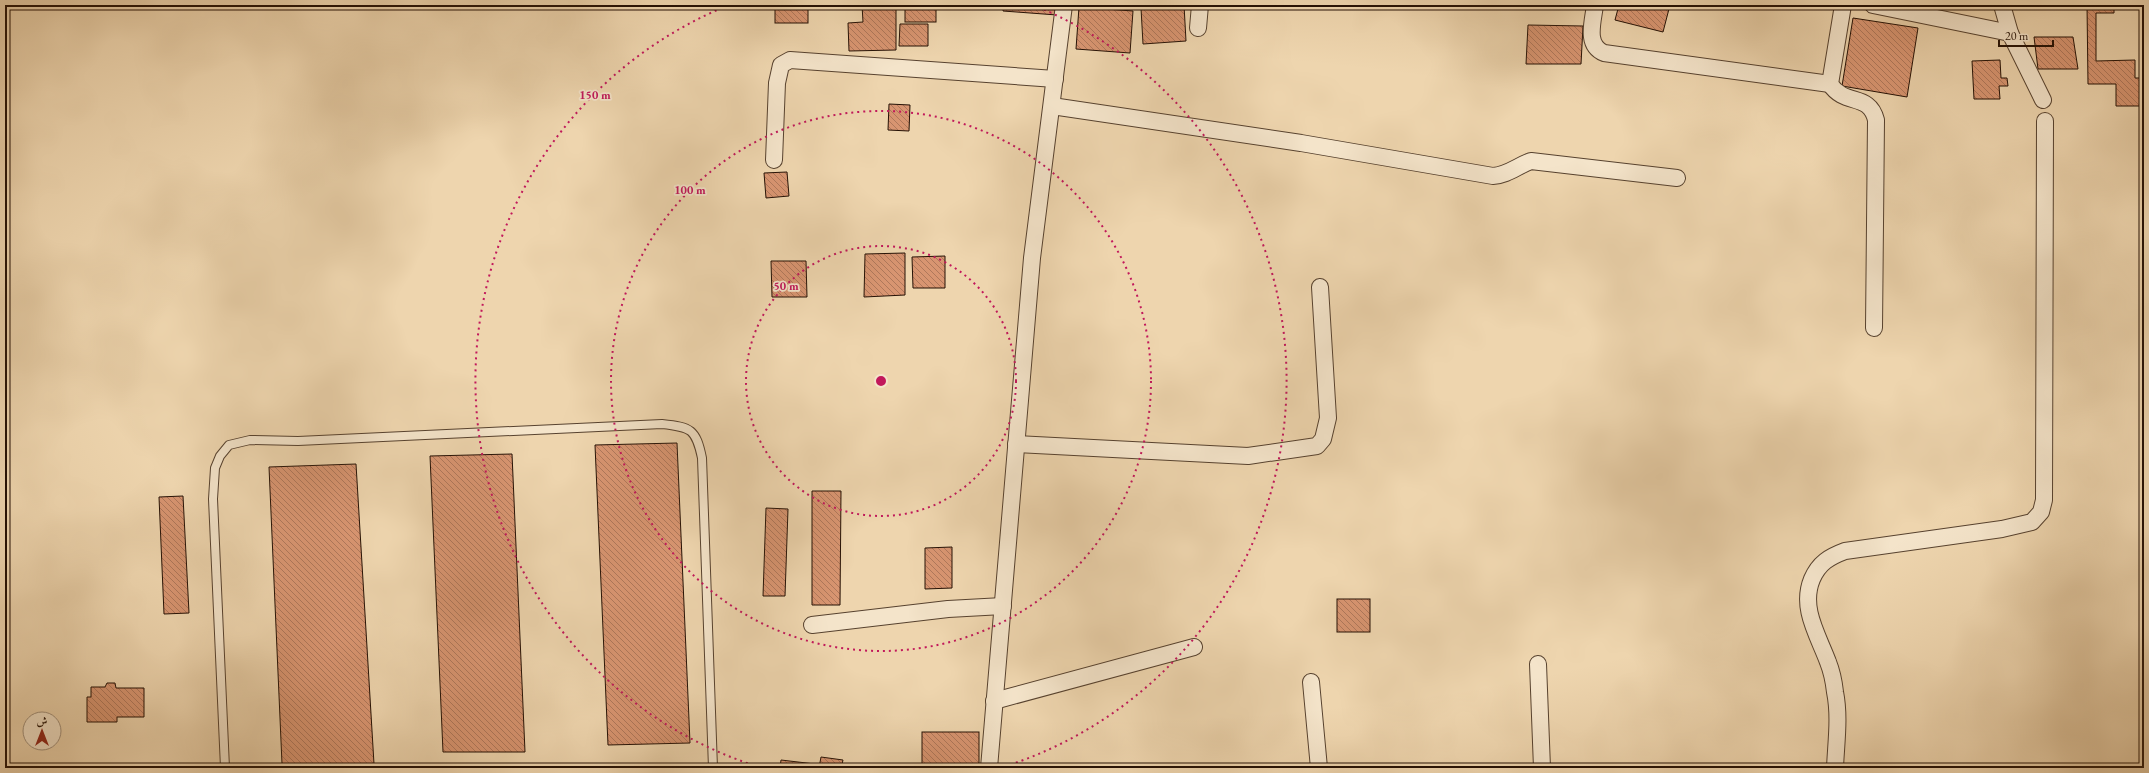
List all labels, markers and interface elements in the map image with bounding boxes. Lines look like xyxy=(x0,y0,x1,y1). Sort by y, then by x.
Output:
scale bar xyxy=(1999,22,2053,48)
text: 20 m xyxy=(2005,28,2029,44)
text: 150 m xyxy=(579,87,611,103)
text: 100 m xyxy=(674,182,706,198)
text: 50 m xyxy=(773,278,799,294)
centre of rings xyxy=(874,374,888,388)
north arrow xyxy=(22,711,62,751)
text: ش xyxy=(37,714,48,728)

